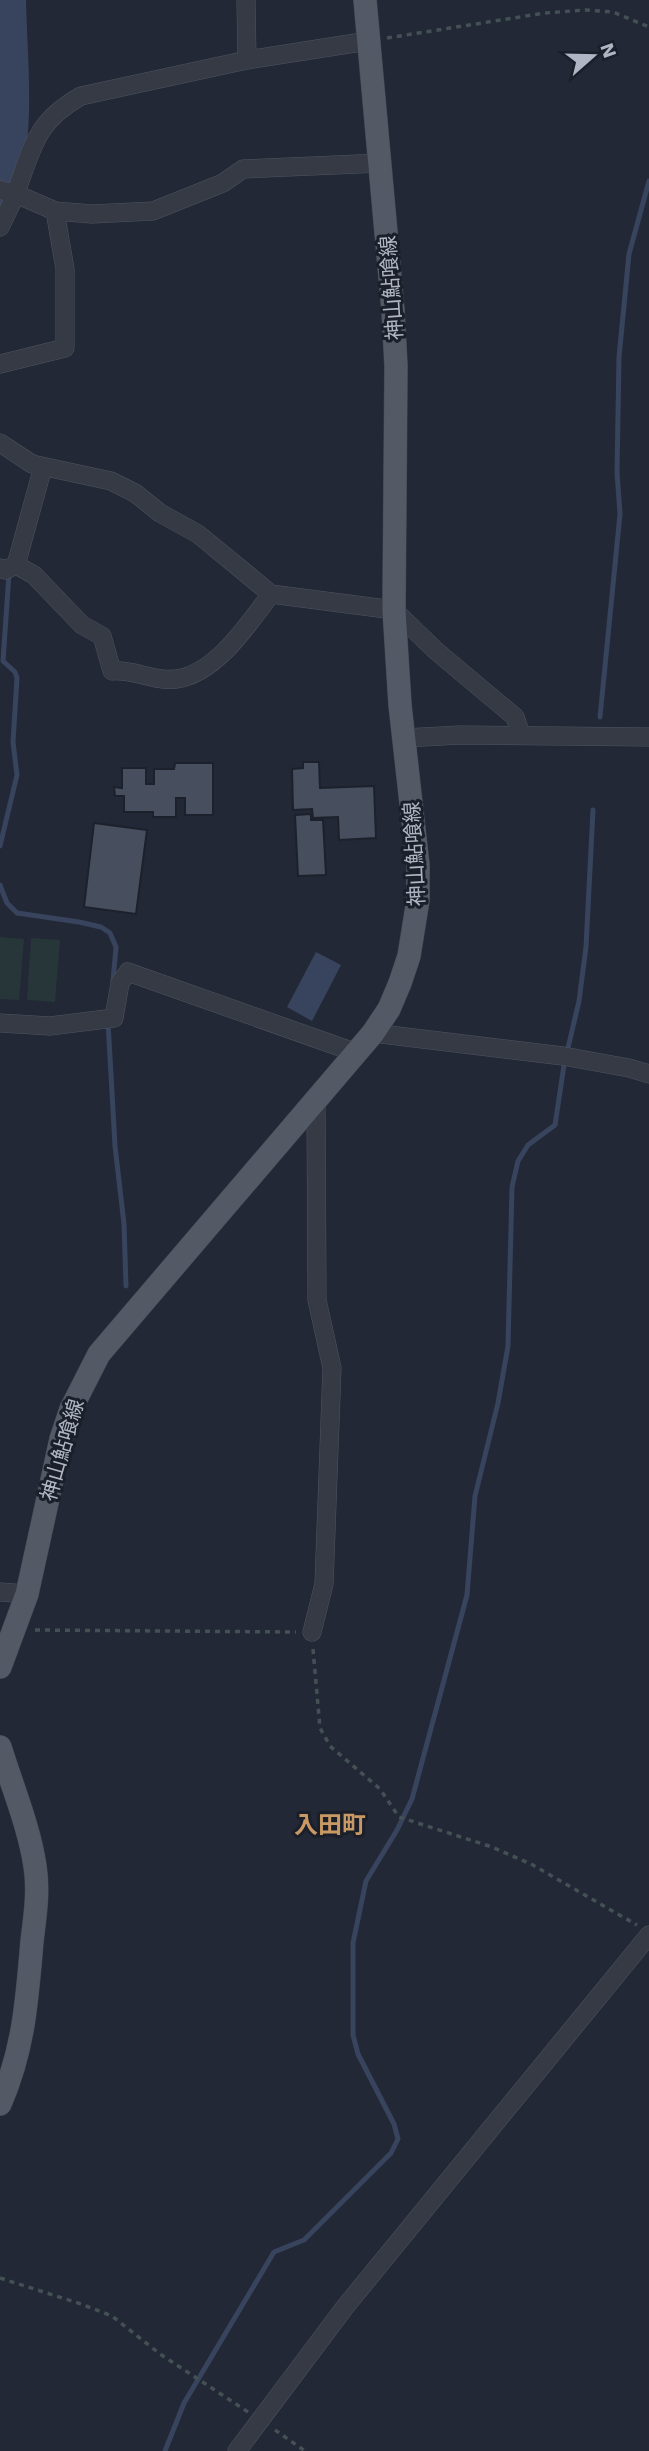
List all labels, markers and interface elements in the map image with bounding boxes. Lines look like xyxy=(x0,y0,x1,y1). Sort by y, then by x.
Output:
north arrow xyxy=(558,21,628,91)
text: N xyxy=(595,40,622,61)
street label: 神山鮎喰線 xyxy=(375,235,407,341)
street label: 神山鮎喰線 xyxy=(399,801,429,907)
street label: 神山鮎喰線 xyxy=(36,1396,88,1504)
district label: 入田町 xyxy=(294,1811,366,1839)

